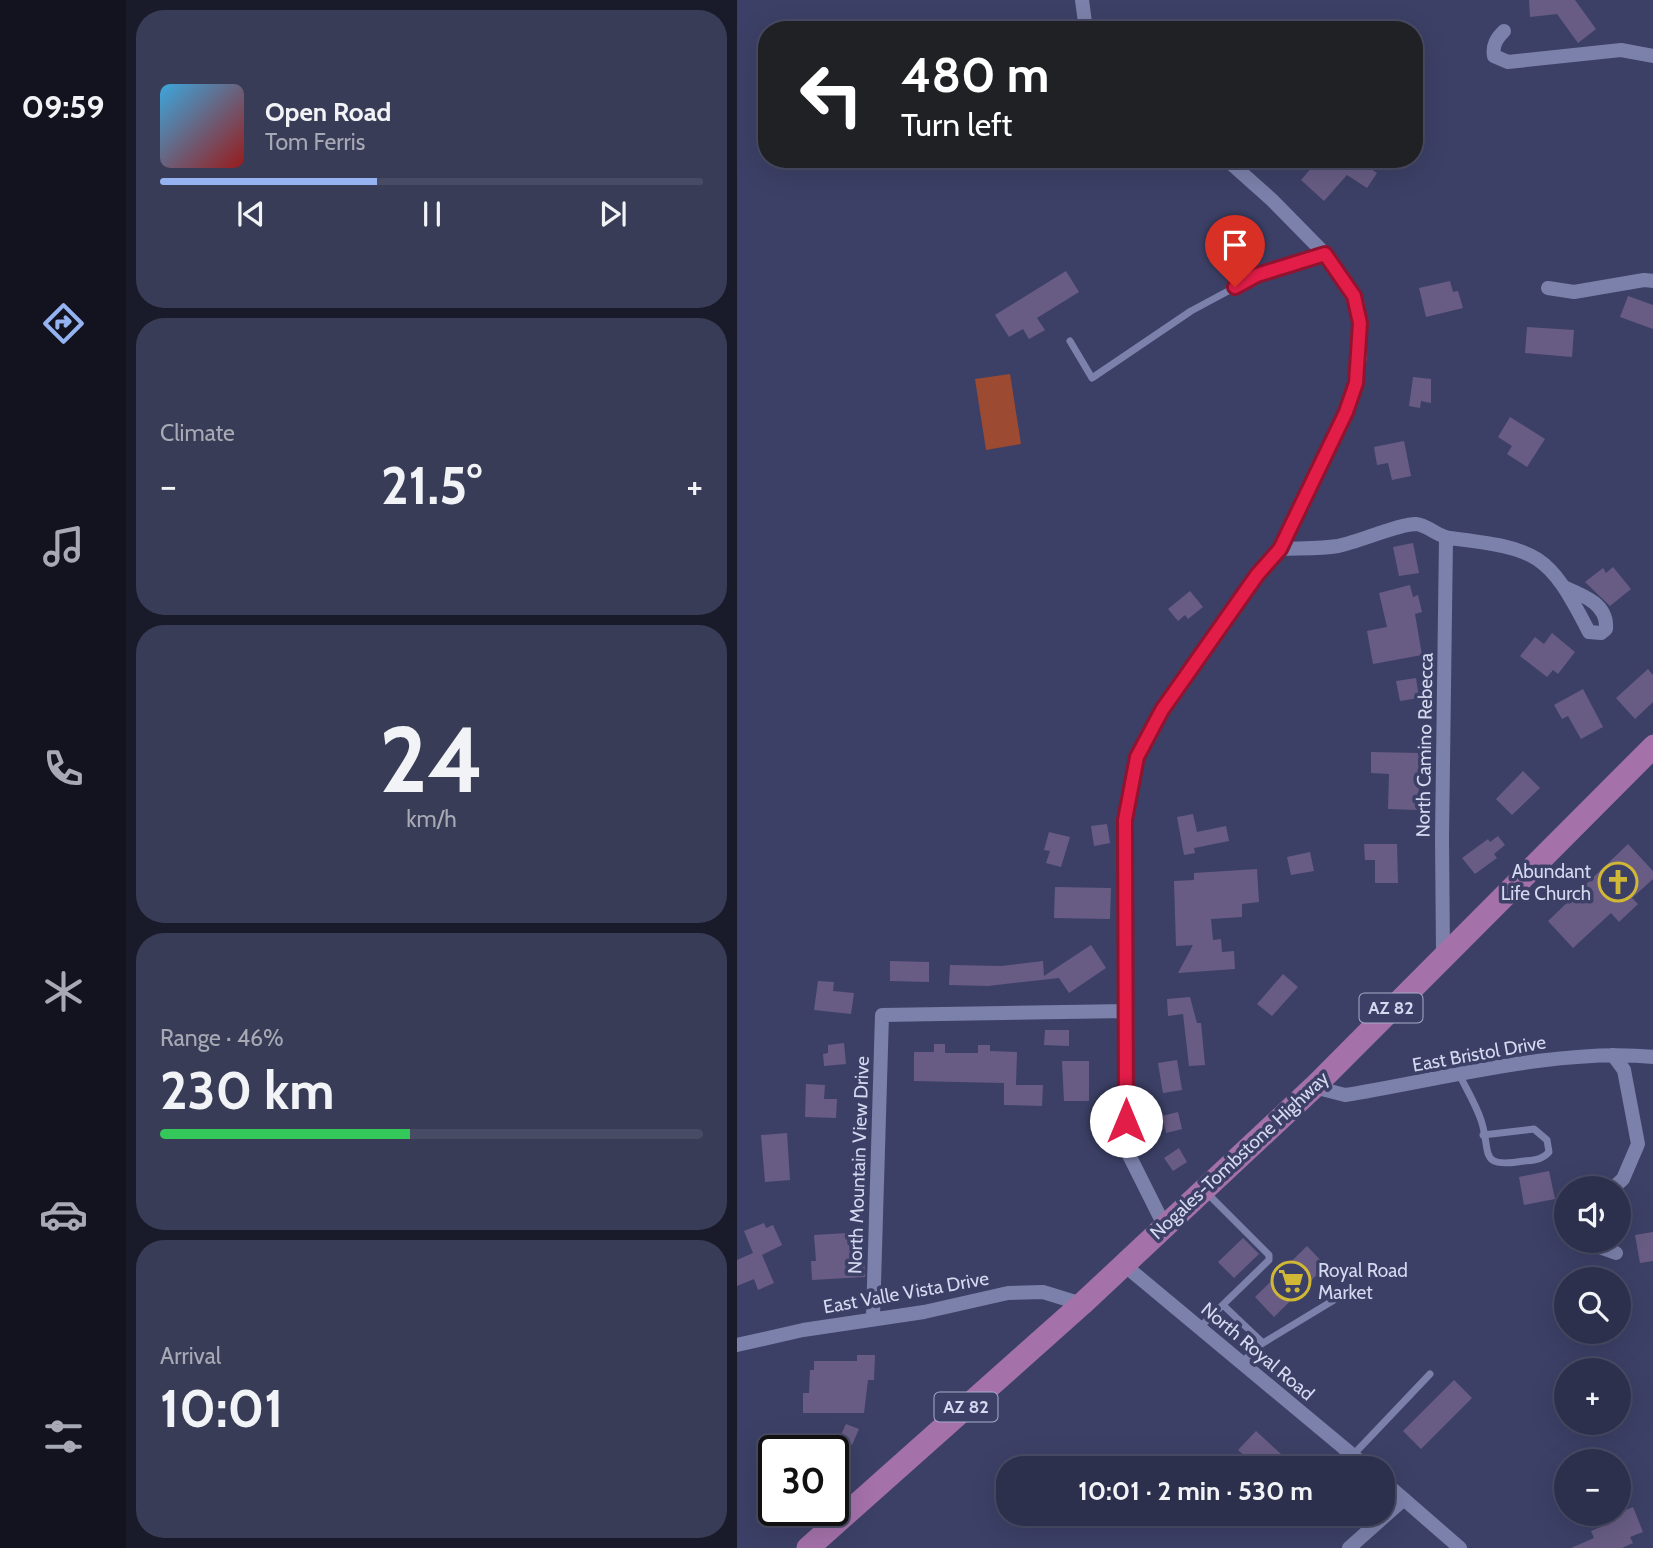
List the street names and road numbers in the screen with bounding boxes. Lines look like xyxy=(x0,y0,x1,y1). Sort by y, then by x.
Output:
street label: North Camino Rebecca xyxy=(1411,652,1438,838)
road number: AZ 82 xyxy=(1359,993,1423,1023)
street label: East Bristol Drive xyxy=(1410,1030,1548,1077)
street label: North Mountain View Drive xyxy=(843,1055,874,1274)
street label: Nogales-Tombstone Highway xyxy=(1145,1066,1334,1244)
street label: East Valle Vista Drive xyxy=(821,1267,991,1318)
street label: North Royal Road xyxy=(1196,1297,1319,1405)
road number: AZ 82 xyxy=(935,1392,997,1422)

